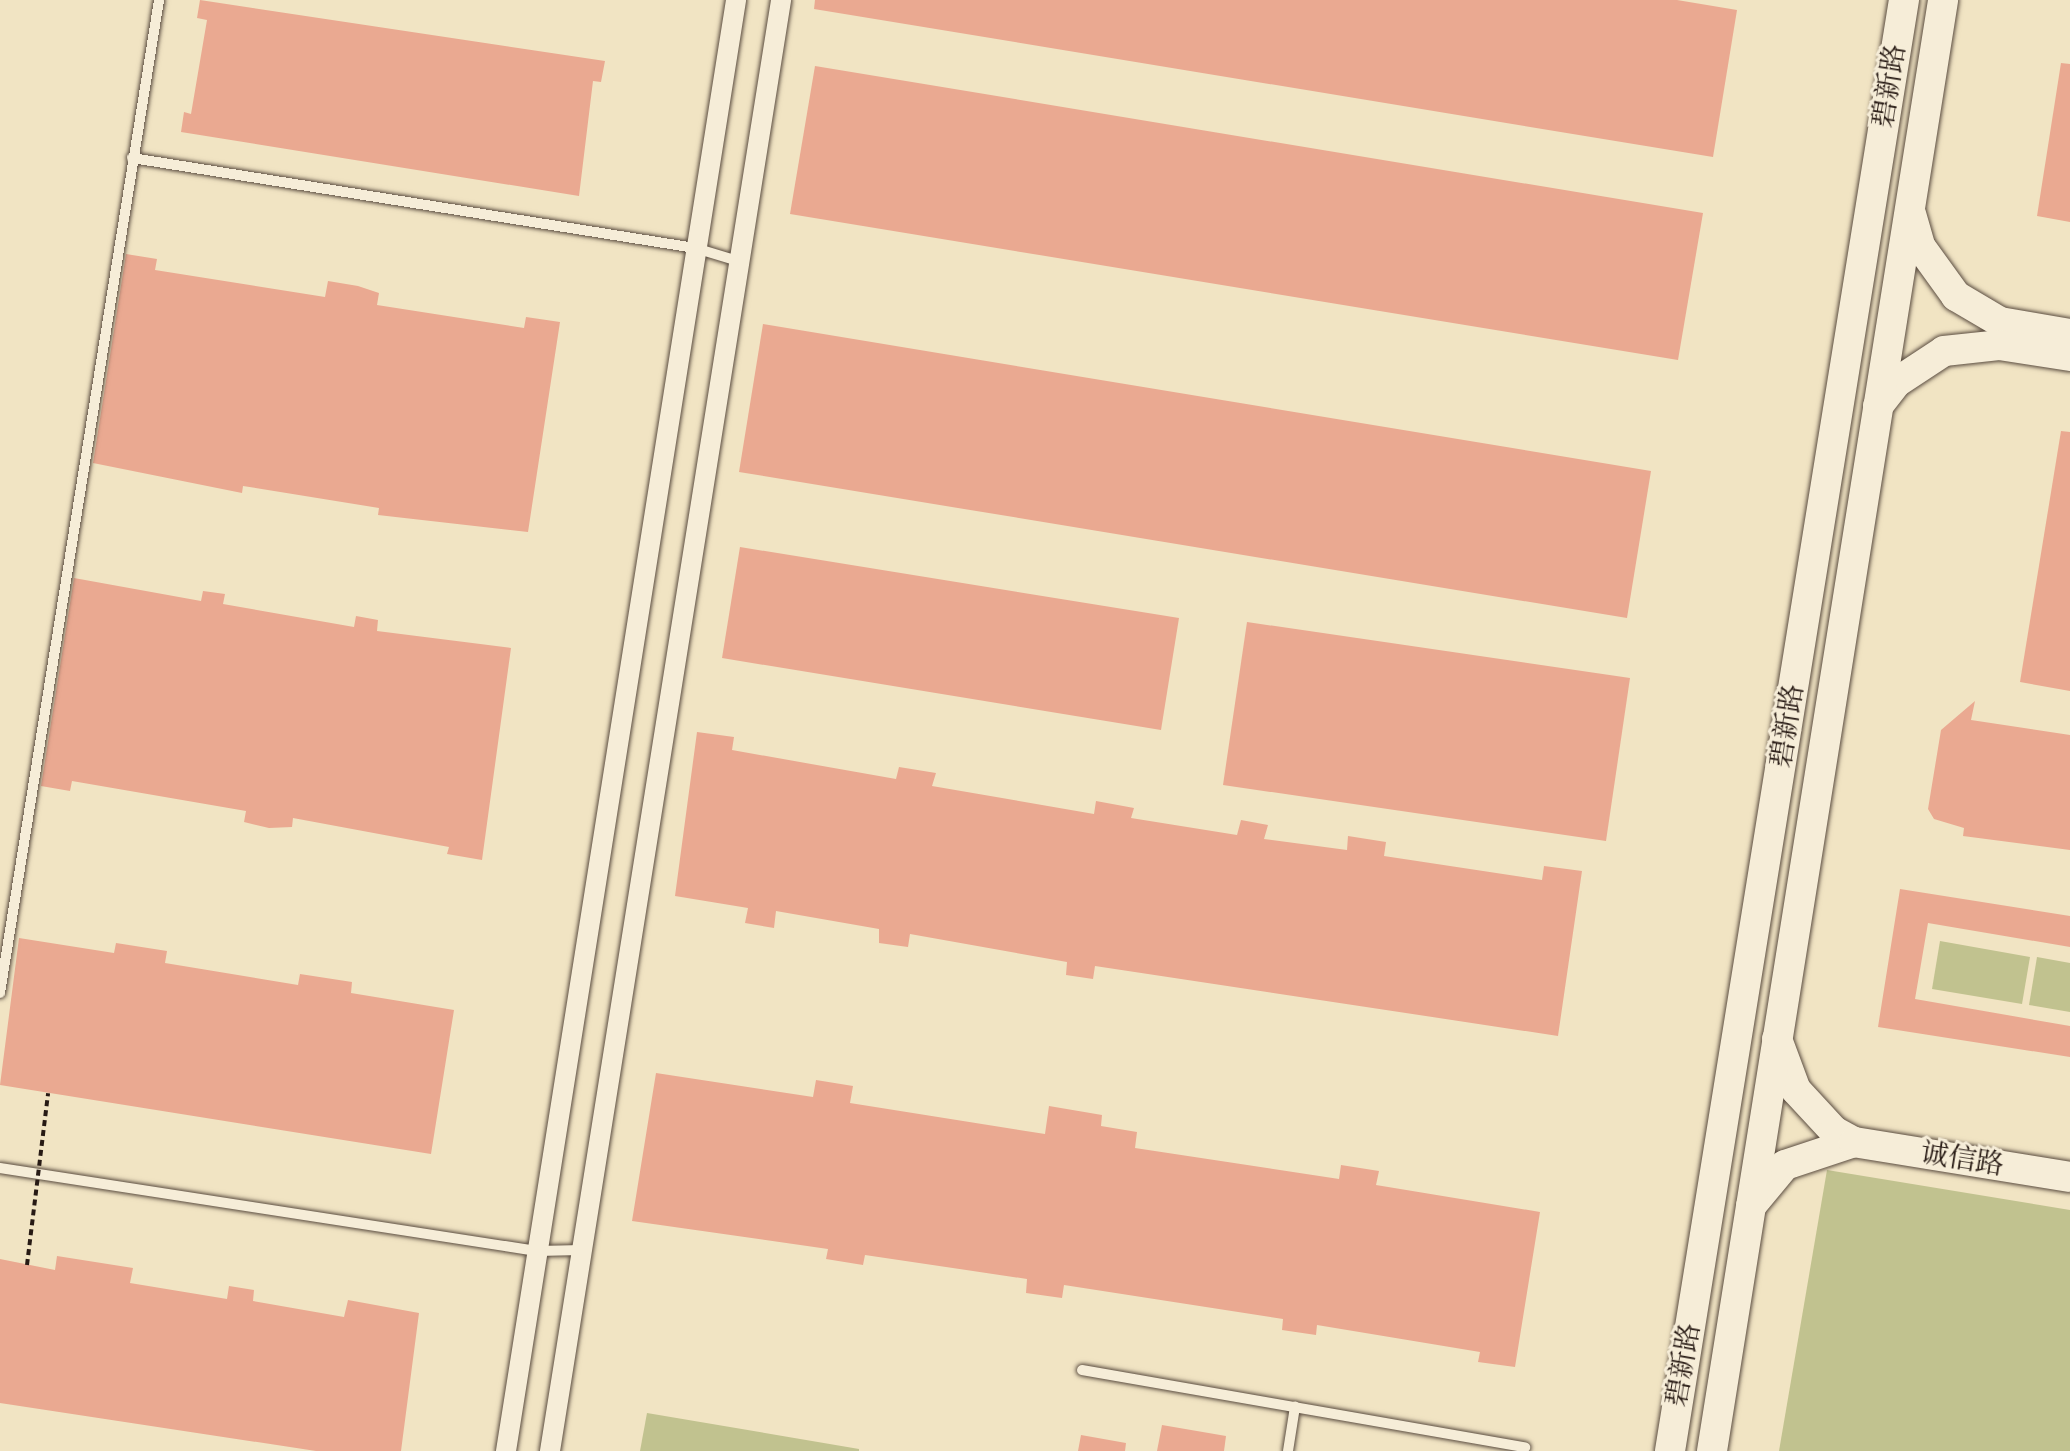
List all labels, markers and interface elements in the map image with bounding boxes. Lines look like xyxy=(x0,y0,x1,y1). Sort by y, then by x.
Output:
street label: 碧新路 xyxy=(1867,42,1913,130)
street label: 碧新路 xyxy=(1765,682,1811,770)
street label: 诚信路 xyxy=(1918,1137,2006,1183)
street label: 碧新路 xyxy=(1660,1321,1708,1409)

